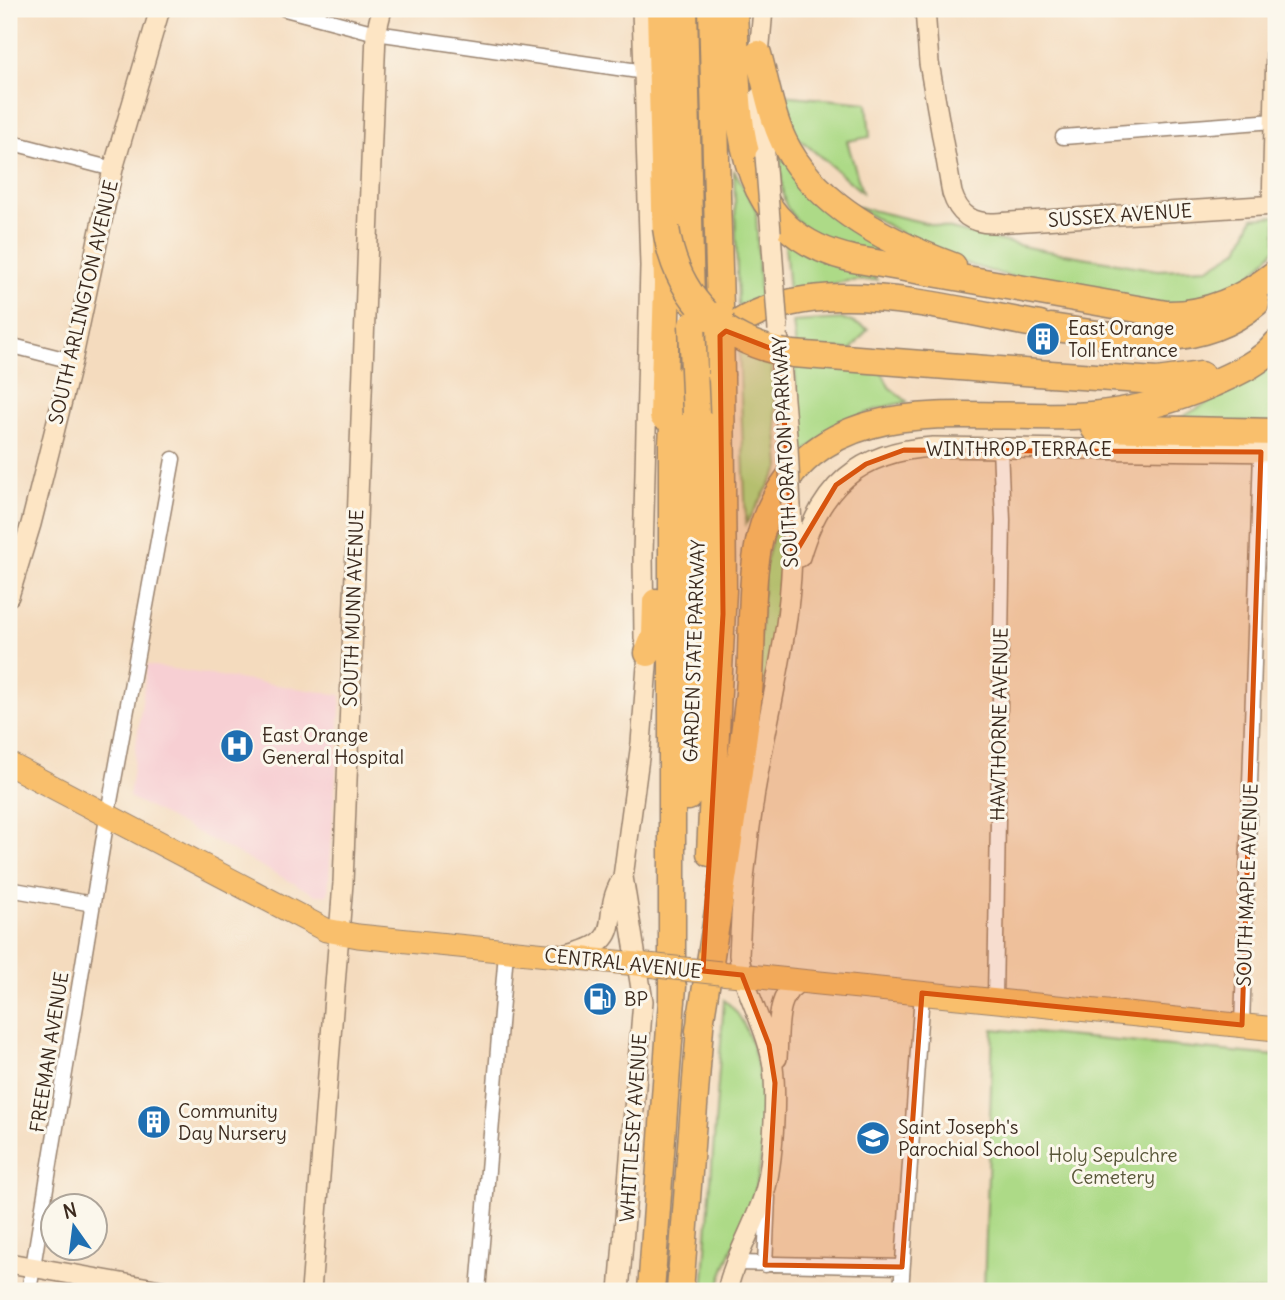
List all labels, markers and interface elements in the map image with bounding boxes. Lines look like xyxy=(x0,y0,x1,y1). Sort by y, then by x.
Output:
street label: SOUTH ARLINGTON AVENUE xyxy=(43,178,123,426)
street label: SUSSEX AVENUE xyxy=(1047,198,1193,232)
place label: East Orange Toll Entrance xyxy=(1068,316,1178,362)
building icon: East Orange Toll Entrance xyxy=(1024,320,1062,358)
street label: SOUTH ORATON PARKWAY xyxy=(767,335,803,568)
street label: WINTHROP TERRACE xyxy=(926,437,1112,461)
street label: SOUTH MUNN AVENUE xyxy=(338,509,368,707)
street label: GARDEN STATE PARKWAY xyxy=(678,539,710,763)
street label: HAWTHORNE AVENUE xyxy=(985,627,1013,821)
place label: East Orange General Hospital xyxy=(262,723,404,769)
hospital icon: East Orange General Hospital xyxy=(218,727,256,765)
street label: SOUTH MAPLE AVENUE xyxy=(1231,783,1263,987)
street label: CENTRAL AVENUE xyxy=(543,943,703,983)
street label: FREEMAN AVENUE xyxy=(24,970,74,1134)
fuel station icon: BP xyxy=(581,980,619,1018)
place label: BP xyxy=(624,987,648,1011)
street label: WHITTLESEY AVENUE xyxy=(614,1033,652,1223)
place label: Community Day Nursery xyxy=(178,1099,287,1145)
building icon: Community Day Nursery xyxy=(135,1103,173,1141)
place label: Saint Joseph's Parochial School xyxy=(898,1115,1039,1161)
school or university icon: Saint Joseph's Parochial School xyxy=(854,1119,892,1157)
park label: Holy Sepulchre Cemetery xyxy=(1049,1143,1177,1189)
north arrow xyxy=(38,1192,108,1262)
text: N xyxy=(61,1197,79,1224)

